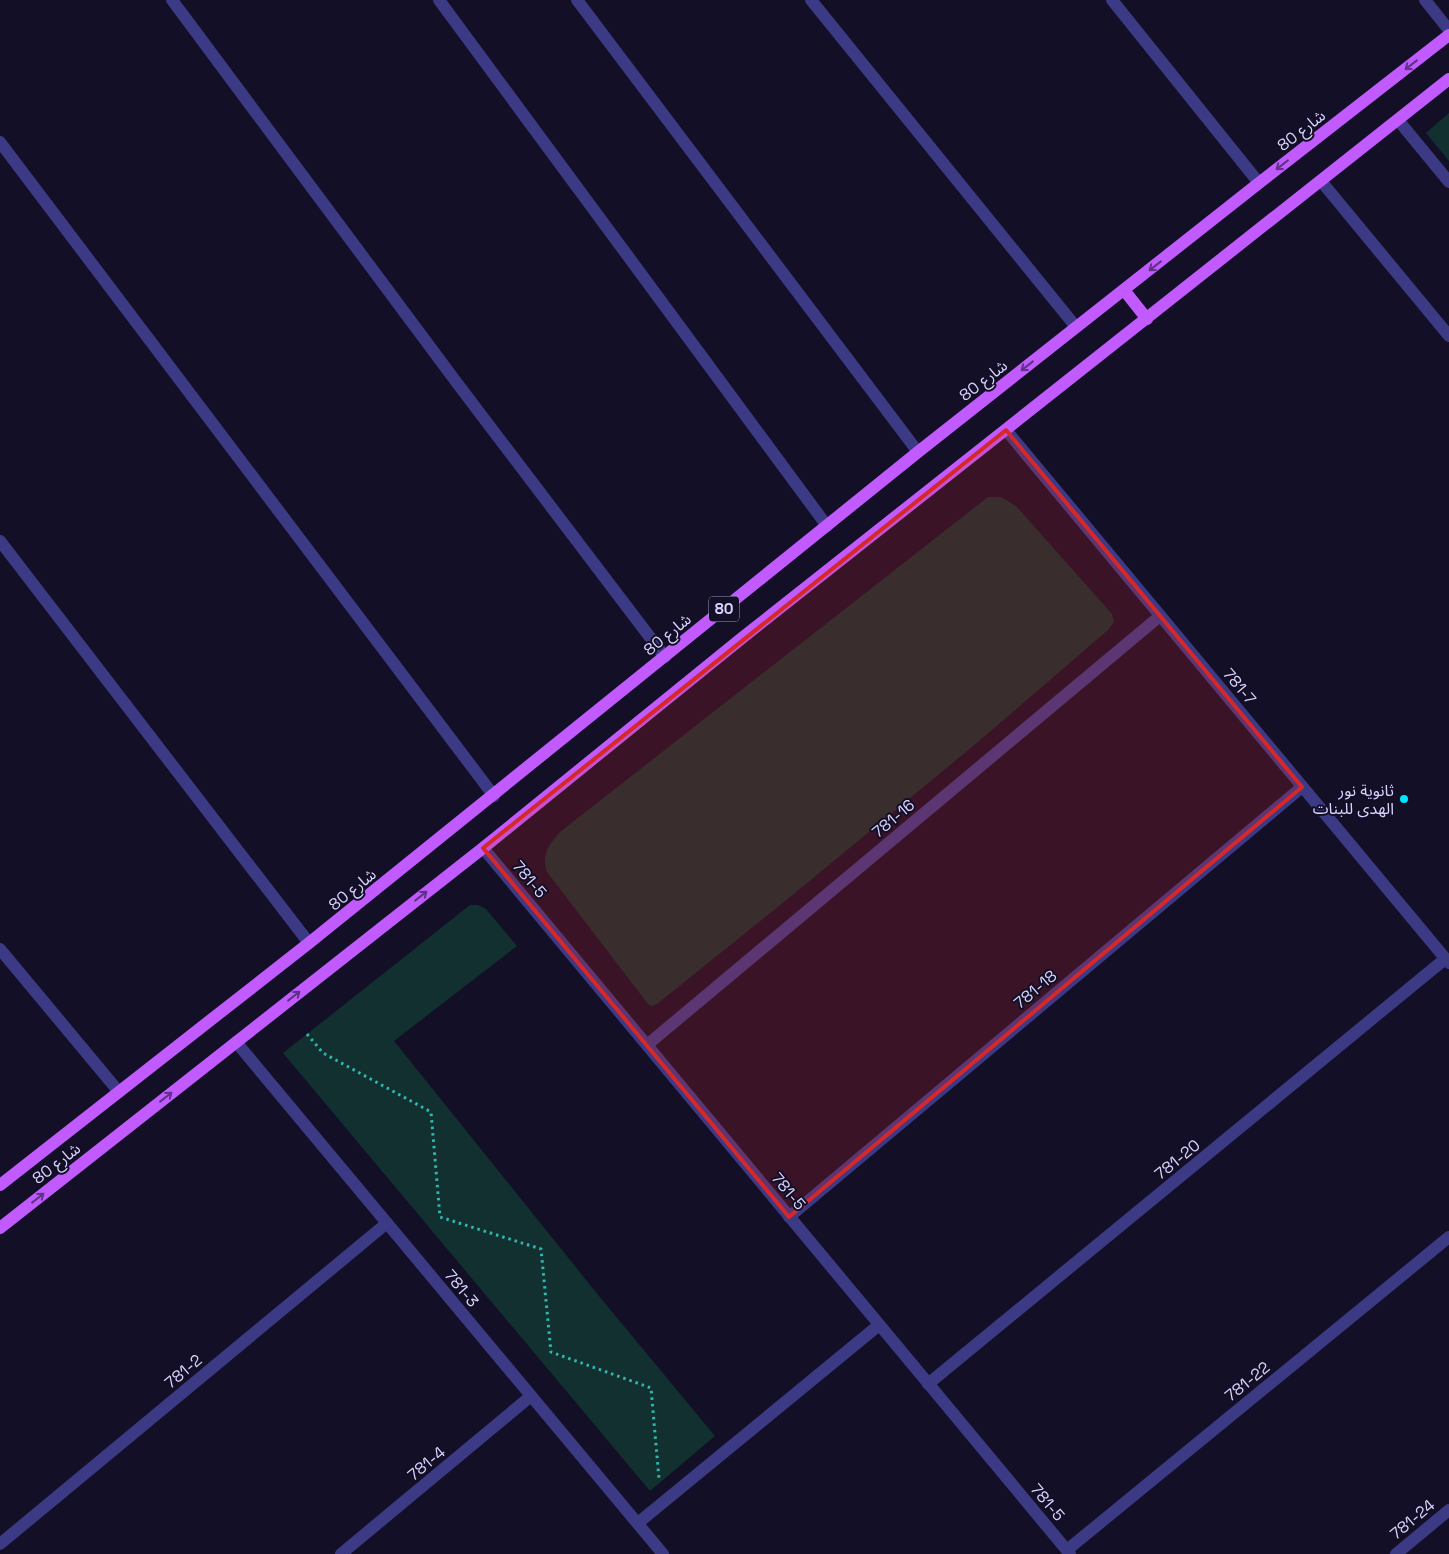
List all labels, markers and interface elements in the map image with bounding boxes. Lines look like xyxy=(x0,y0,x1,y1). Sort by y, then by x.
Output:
one-way arrow xyxy=(1404,59,1417,70)
street label: شارع 80 xyxy=(1273,105,1331,157)
one-way arrow xyxy=(1276,159,1289,170)
one-way arrow xyxy=(1149,260,1162,271)
street label: شارع 80 xyxy=(955,355,1013,407)
one-way arrow xyxy=(1021,361,1034,372)
road number: 80 xyxy=(709,596,739,622)
street label: شارع 80 xyxy=(639,609,697,662)
street label: 781-7 xyxy=(1218,664,1261,709)
place label: ثانوية نور الهدى للبنات xyxy=(1313,780,1394,819)
marker: ثانوية نور الهدى للبنات xyxy=(1398,793,1410,805)
street label: 781-16 xyxy=(868,794,919,842)
street label: 781-5 xyxy=(508,856,551,902)
street label: شارع 80 xyxy=(324,864,382,917)
one-way arrow xyxy=(414,890,427,901)
street label: 781-18 xyxy=(1010,965,1061,1013)
one-way arrow xyxy=(287,991,300,1002)
one-way arrow xyxy=(159,1092,173,1102)
street label: 781-20 xyxy=(1150,1135,1204,1184)
street label: شارع 80 xyxy=(28,1138,86,1190)
street label: 781-5 xyxy=(767,1168,810,1214)
one-way arrow xyxy=(31,1192,44,1203)
street label: 781-3 xyxy=(440,1265,483,1311)
street label: 781-2 xyxy=(160,1350,206,1393)
street label: 781-22 xyxy=(1220,1357,1274,1406)
street label: 781-4 xyxy=(403,1442,450,1485)
street label: 781-5 xyxy=(1026,1479,1069,1525)
street label: 781-24 xyxy=(1386,1495,1439,1544)

